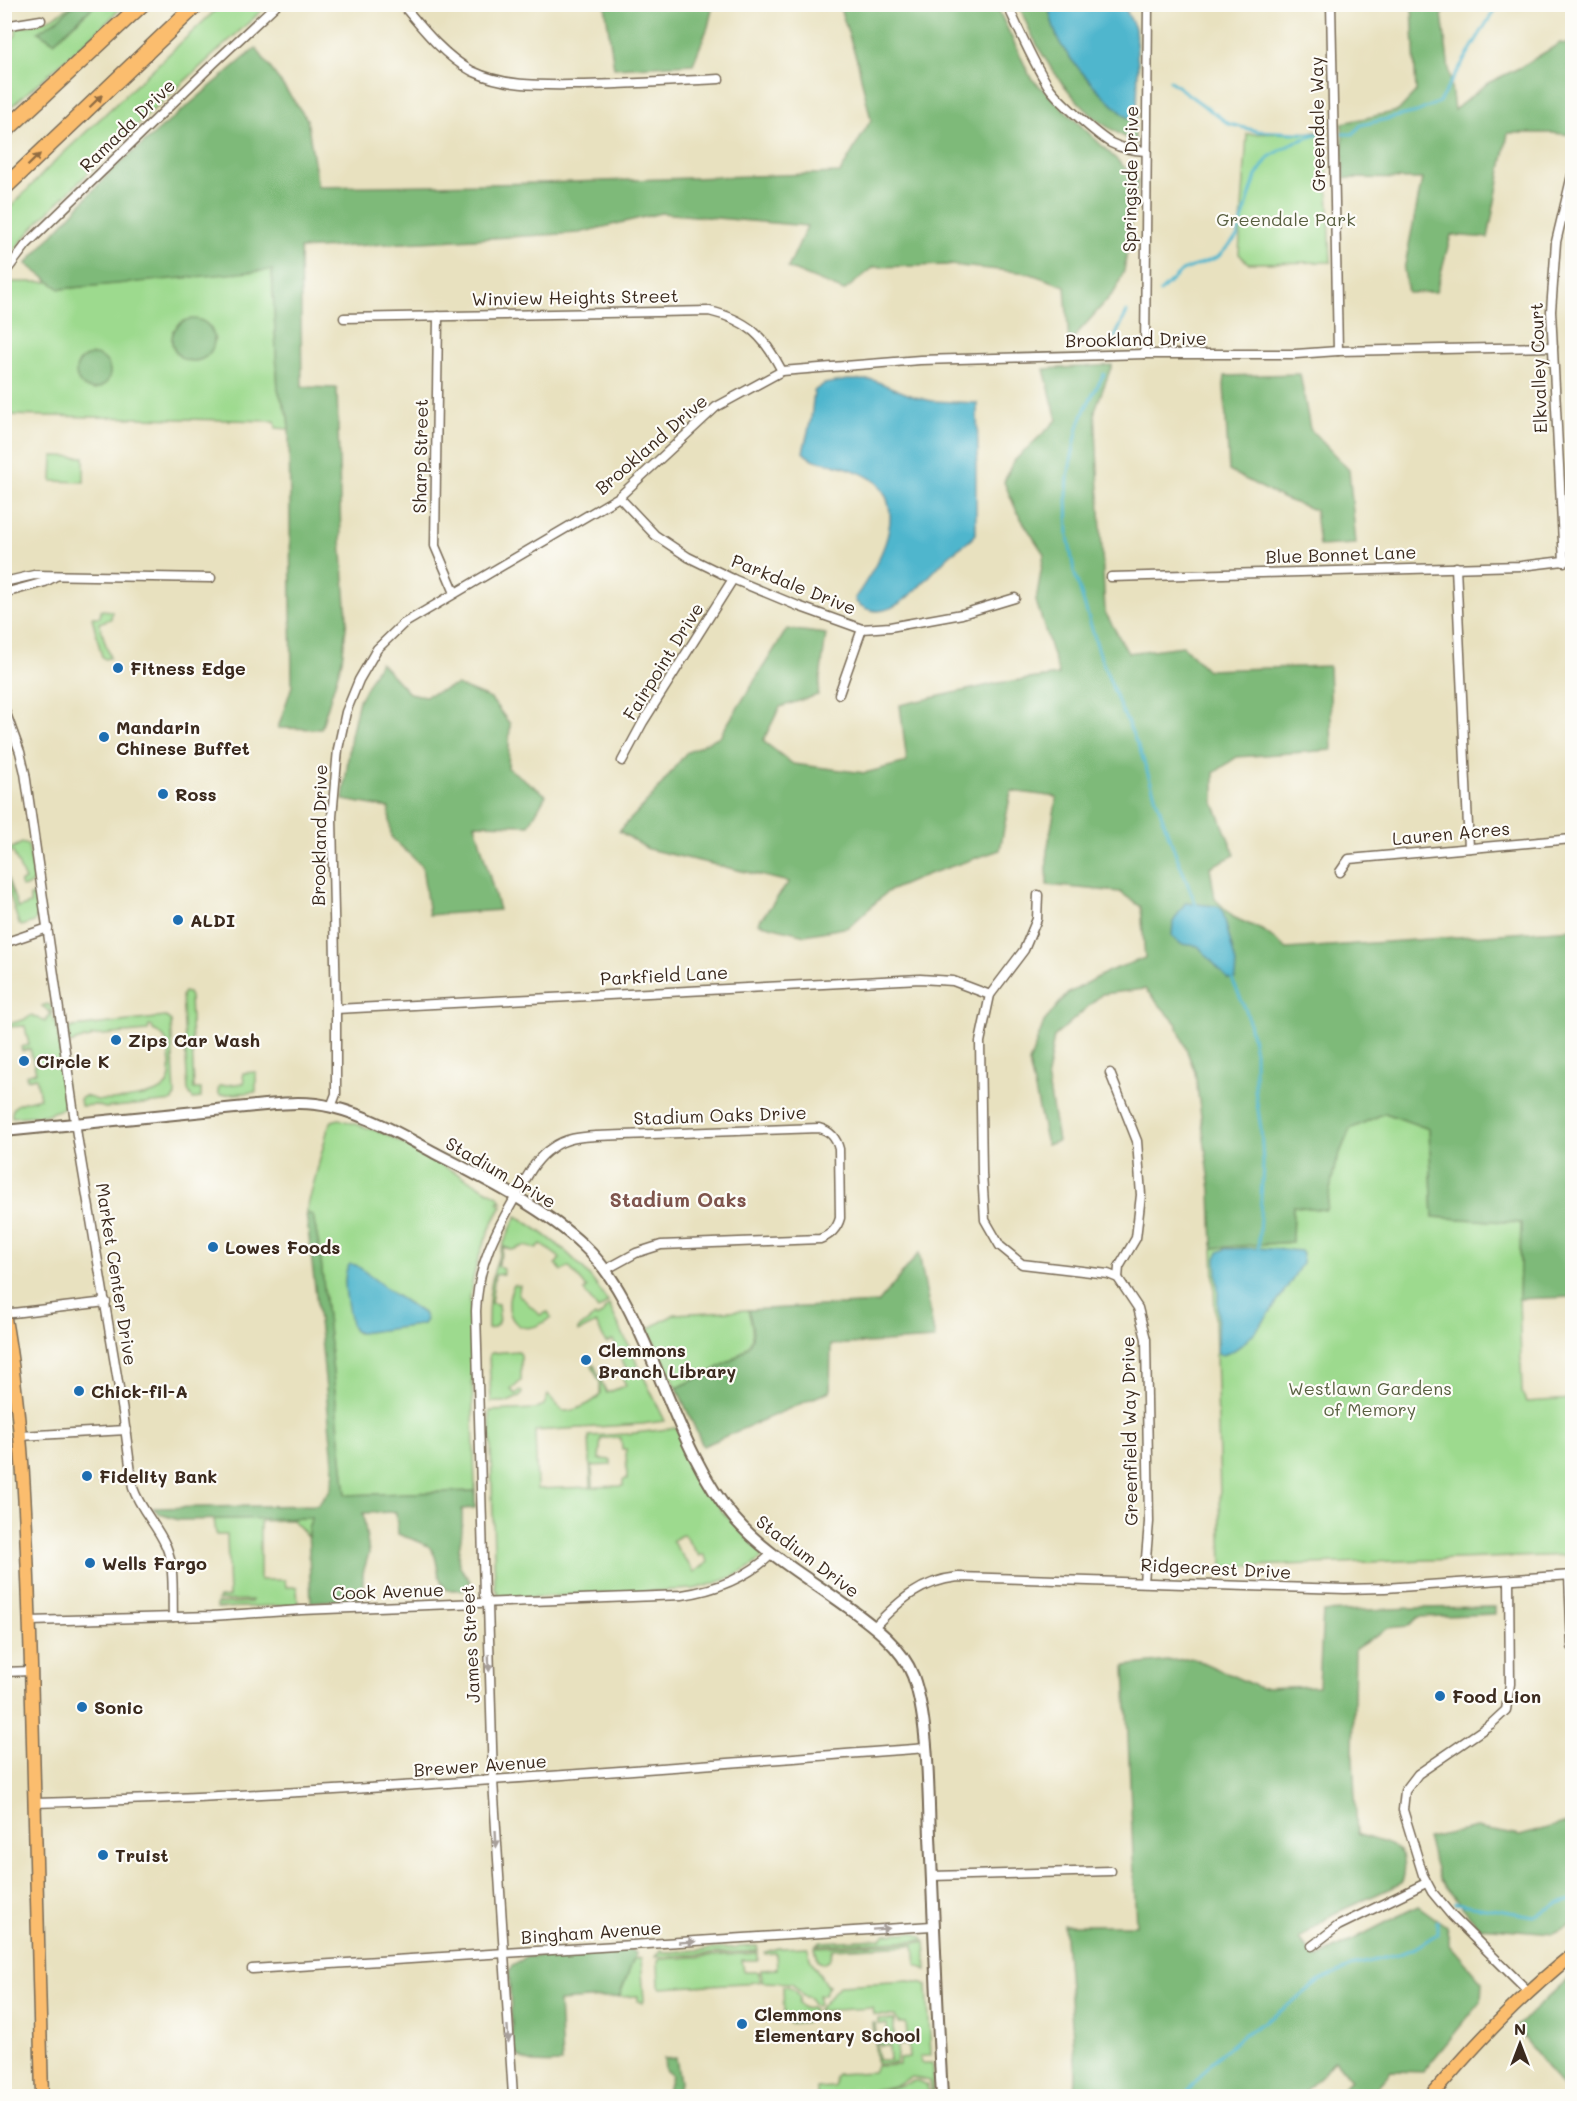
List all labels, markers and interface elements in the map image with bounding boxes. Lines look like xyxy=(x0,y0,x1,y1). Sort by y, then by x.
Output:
street label: Greendale Way xyxy=(1304,56,1330,192)
street label: Ramada Drive xyxy=(74,73,180,177)
one-way arrow xyxy=(88,95,103,108)
street label: Springside Drive xyxy=(1117,106,1143,252)
one-way arrow xyxy=(26,154,41,167)
park label: Greendale Park xyxy=(1216,207,1356,231)
street label: Winview Heights Street xyxy=(471,283,679,311)
street label: Elkvalley Court xyxy=(1524,302,1552,434)
street label: Brookland Drive xyxy=(1065,326,1207,352)
street label: Brookland Drive xyxy=(590,389,712,499)
street label: Sharp Street xyxy=(407,398,433,514)
street label: Blue Bonnet Lane xyxy=(1265,539,1417,569)
street label: Parkdale Drive xyxy=(728,548,860,620)
street label: Fairpoint Drive xyxy=(617,598,709,724)
place label: Fitness Edge xyxy=(130,656,246,680)
marker: Fitness Edge xyxy=(111,661,125,675)
place label: Mandarin Chinese Buffet xyxy=(116,715,250,760)
marker: Mandarin Chinese Buffet xyxy=(97,730,111,744)
street label: Brookland Drive xyxy=(306,764,332,906)
place label: Ross xyxy=(175,782,217,806)
marker: Ross xyxy=(156,787,170,801)
street label: Lauren Acres xyxy=(1391,816,1511,850)
place label: ALDI xyxy=(190,908,235,932)
marker: ALDI xyxy=(171,913,185,927)
street label: Parkfield Lane xyxy=(599,960,729,990)
place label: Zips Car Wash xyxy=(128,1028,260,1052)
marker: Zips Car Wash xyxy=(109,1033,123,1047)
place label: Circle K xyxy=(36,1049,110,1073)
marker: Circle K xyxy=(17,1054,31,1068)
street label: Stadium Oaks Drive xyxy=(633,1100,807,1130)
street label: Stadium Drive xyxy=(441,1131,561,1213)
street label: Market Center Drive xyxy=(91,1181,143,1367)
district label: Stadium Oaks xyxy=(609,1186,747,1212)
place label: Lowes Foods xyxy=(225,1235,340,1259)
marker: Lowes Foods xyxy=(206,1240,220,1254)
street label: Greenfield Way Drive xyxy=(1115,1336,1143,1526)
place label: Clemmons Branch Library xyxy=(598,1338,736,1383)
marker: Clemmons Branch Library xyxy=(579,1353,593,1367)
park label: Westlawn Gardens of Memory xyxy=(1288,1376,1452,1421)
place label: Chick-fil-A xyxy=(91,1379,188,1403)
marker: Chick-fil-A xyxy=(72,1384,86,1398)
place label: Fidelity Bank xyxy=(99,1464,217,1488)
marker: Fidelity Bank xyxy=(80,1469,94,1483)
street label: Stadium Drive xyxy=(751,1509,865,1603)
place label: Wells Fargo xyxy=(102,1551,207,1575)
street label: Ridgecrest Drive xyxy=(1140,1552,1292,1584)
marker: Wells Fargo xyxy=(83,1556,97,1570)
street label: Cook Avenue xyxy=(332,1577,444,1605)
street label: James Street xyxy=(455,1584,485,1704)
one-way arrow xyxy=(485,1653,494,1672)
place label: Food Lion xyxy=(1452,1684,1541,1708)
marker: Food Lion xyxy=(1433,1689,1447,1703)
place label: Sonic xyxy=(94,1695,144,1719)
marker: Sonic xyxy=(75,1700,89,1714)
street label: Brewer Avenue xyxy=(413,1748,547,1782)
one-way arrow xyxy=(491,1830,501,1849)
place label: Truist xyxy=(115,1843,168,1867)
marker: Truist xyxy=(96,1848,110,1862)
street label: Bingham Avenue xyxy=(520,1915,662,1949)
one-way arrow xyxy=(872,1925,891,1934)
one-way arrow xyxy=(677,1938,696,1947)
place label: Clemmons Elementary School xyxy=(754,2002,920,2047)
north arrow xyxy=(1490,2014,1550,2074)
marker: Clemmons Elementary School xyxy=(735,2017,749,2031)
text: N xyxy=(1514,2018,1526,2039)
one-way arrow xyxy=(503,2025,513,2044)

